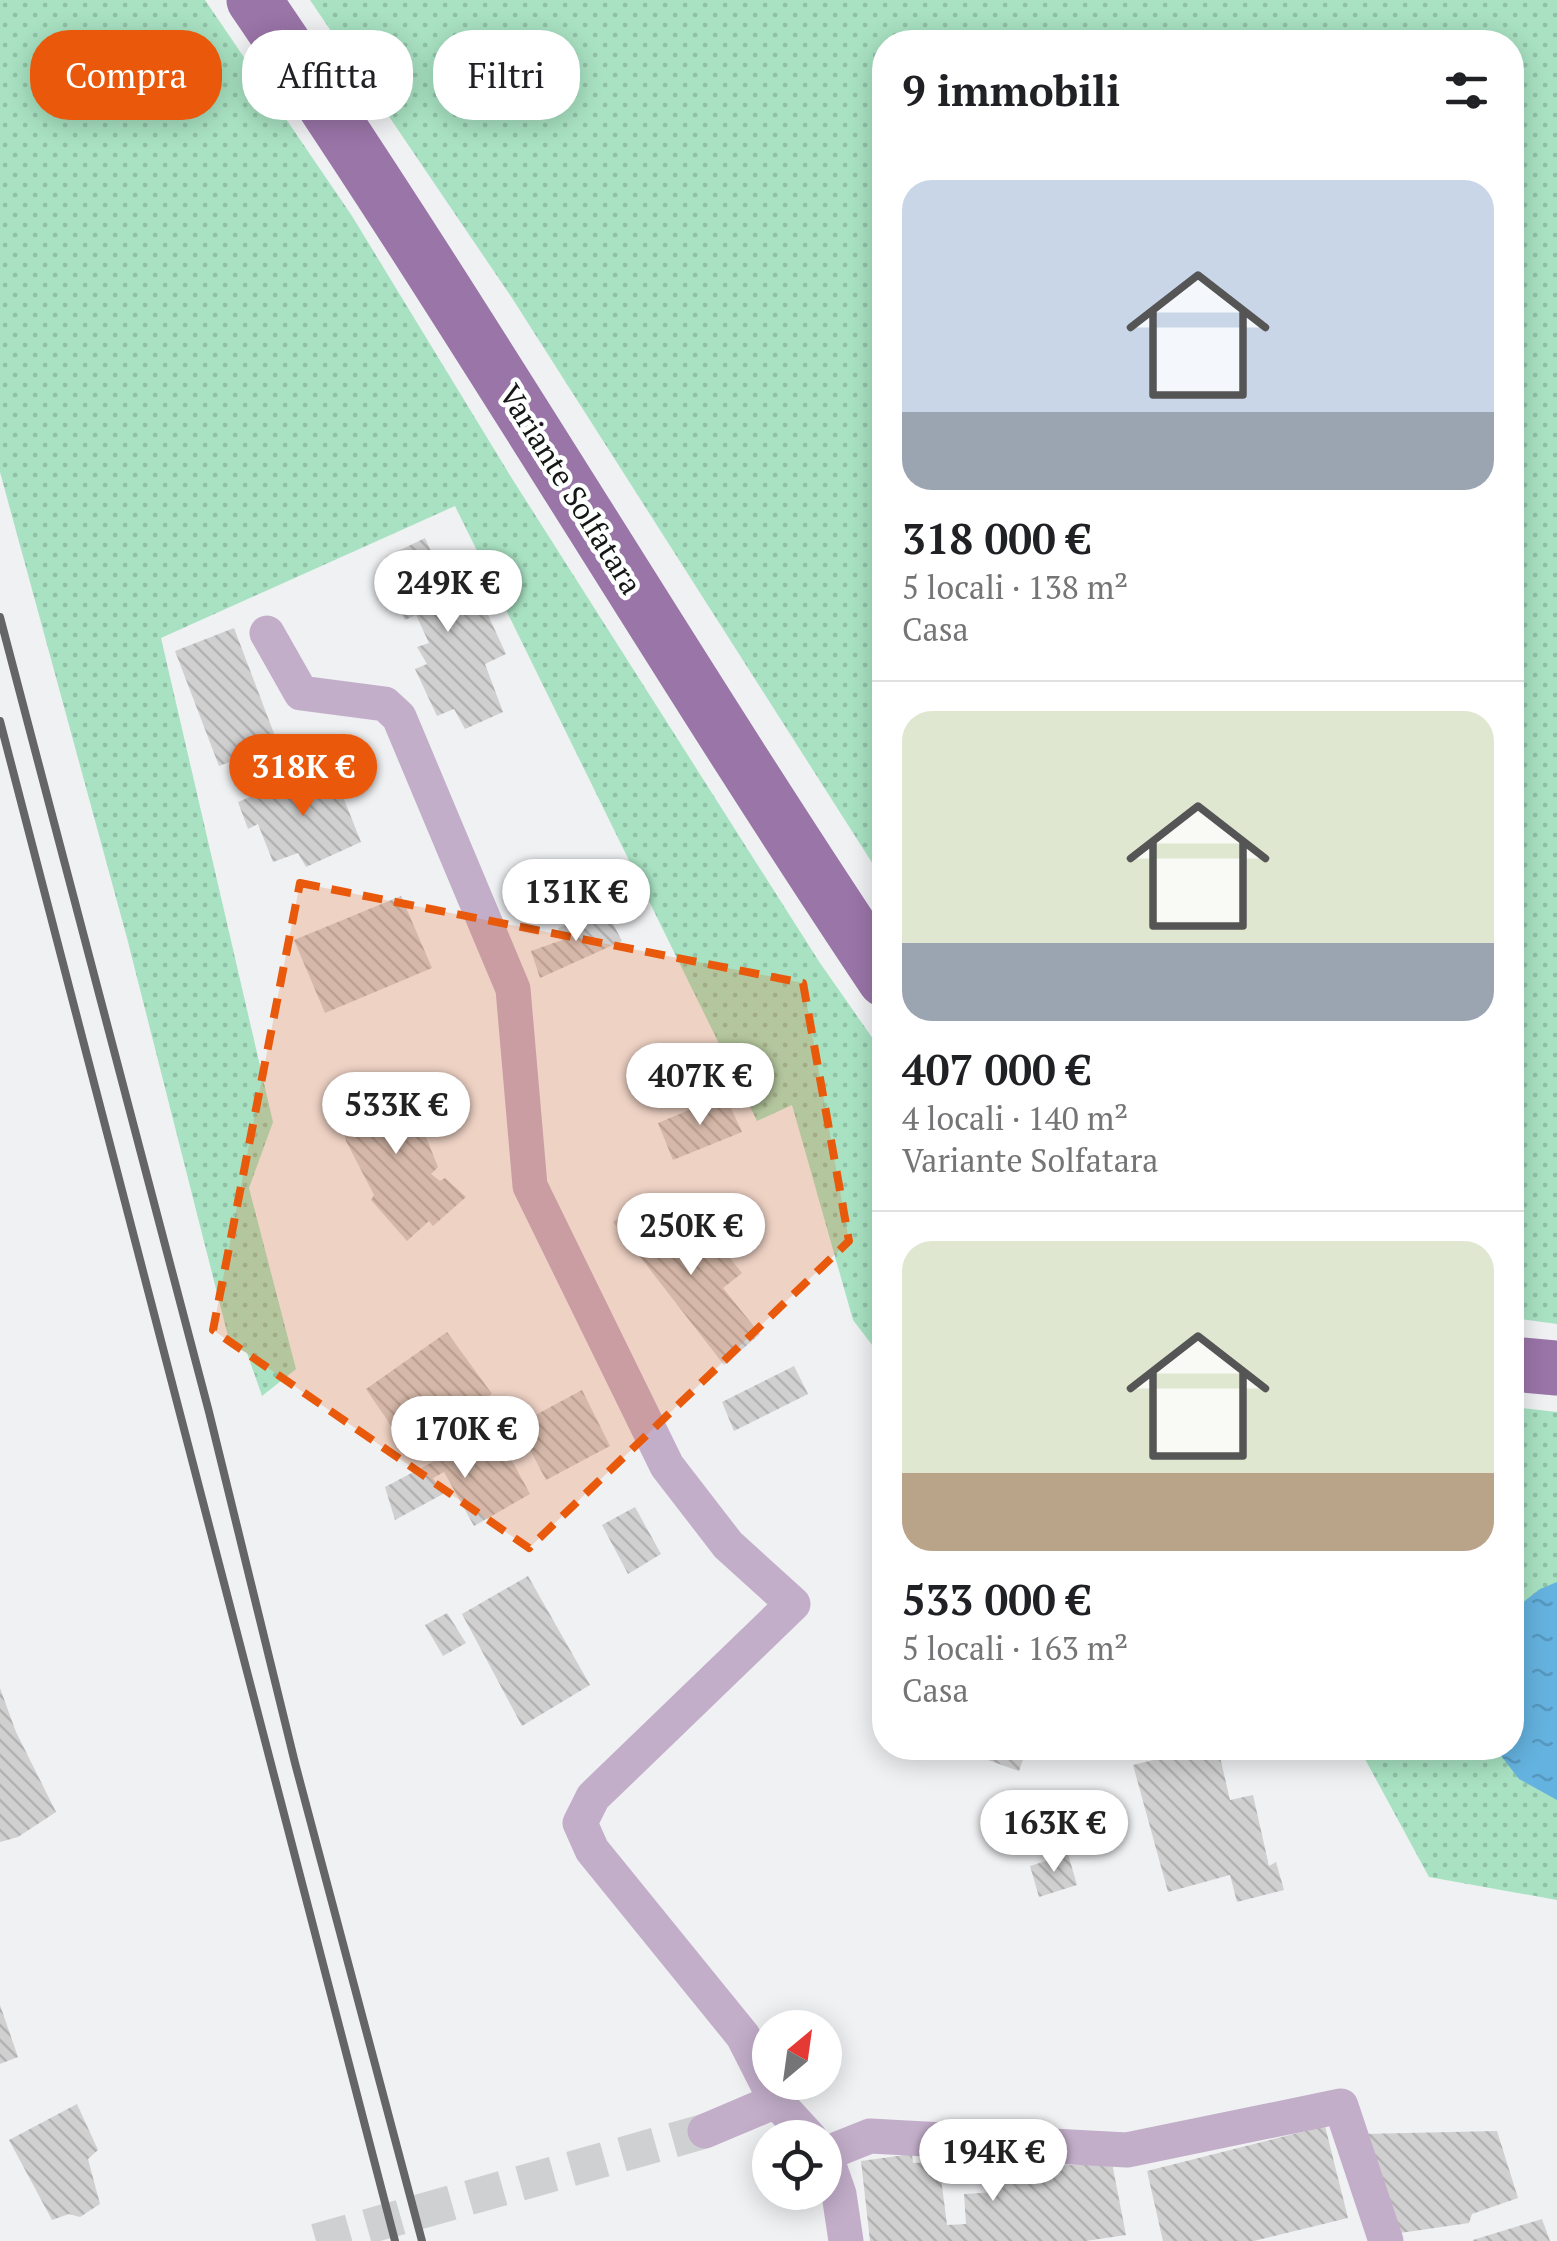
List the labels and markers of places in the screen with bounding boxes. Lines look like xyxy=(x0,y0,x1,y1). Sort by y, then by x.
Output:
pin: 249K € xyxy=(367,550,529,635)
pin: 318K € xyxy=(222,734,384,819)
pin: 131K € xyxy=(495,859,657,944)
pin: 407K € xyxy=(619,1043,781,1128)
pin: 533K € xyxy=(315,1072,477,1157)
pin: 250K € xyxy=(610,1193,772,1278)
pin: 170K € xyxy=(384,1396,546,1481)
pin: 163K € xyxy=(973,1790,1135,1875)
pin: 194K € xyxy=(912,2119,1074,2204)

